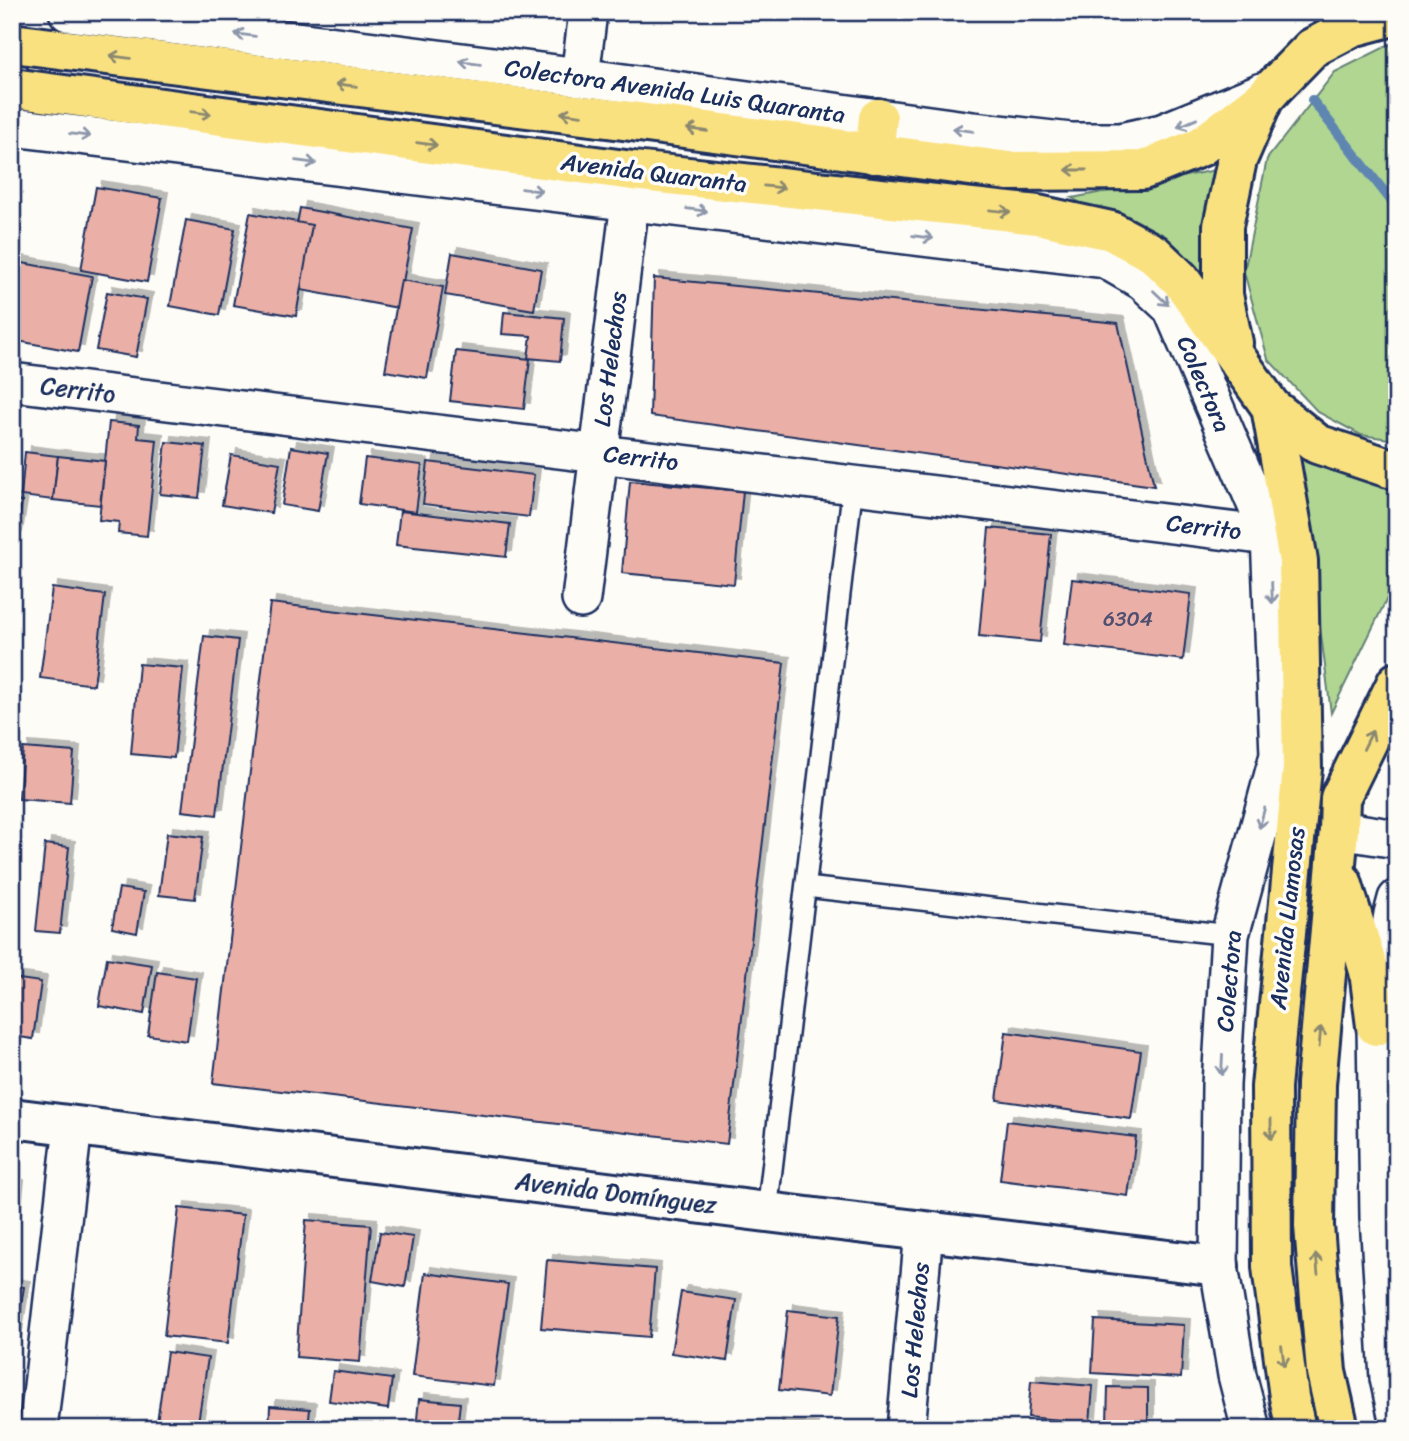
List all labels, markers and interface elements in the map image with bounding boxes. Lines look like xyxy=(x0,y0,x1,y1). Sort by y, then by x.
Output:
one-way arrow xyxy=(234,29,256,42)
street label: Colectora Avenida Luis Quaranta xyxy=(502,46,848,136)
one-way arrow xyxy=(109,50,132,63)
one-way arrow xyxy=(460,57,482,70)
one-way arrow xyxy=(335,79,358,92)
one-way arrow xyxy=(189,107,212,120)
one-way arrow xyxy=(561,107,583,120)
one-way arrow xyxy=(1177,117,1198,130)
one-way arrow xyxy=(687,123,709,136)
one-way arrow xyxy=(952,123,975,136)
one-way arrow xyxy=(68,128,91,141)
one-way arrow xyxy=(415,137,438,150)
street label: Avenida Quaranta xyxy=(558,141,749,205)
one-way arrow xyxy=(294,156,317,169)
one-way arrow xyxy=(1064,163,1087,177)
one-way arrow xyxy=(762,180,785,193)
one-way arrow xyxy=(520,183,543,196)
one-way arrow xyxy=(686,203,708,216)
one-way arrow xyxy=(988,205,1011,218)
one-way arrow xyxy=(911,231,934,244)
street label: Los Helechos xyxy=(581,289,639,429)
one-way arrow xyxy=(1152,289,1169,306)
street label: Colectora xyxy=(1165,329,1243,439)
street label: Cerrito xyxy=(38,365,118,415)
street label: Cerrito xyxy=(601,433,681,483)
street label: Cerrito xyxy=(1164,502,1244,552)
one-way arrow xyxy=(1266,581,1279,604)
house number: 6304 xyxy=(1103,600,1153,638)
one-way arrow xyxy=(1362,730,1376,751)
one-way arrow xyxy=(1255,806,1268,829)
street label: Avenida Llamosas xyxy=(1256,824,1318,1012)
street label: Colectora xyxy=(1204,928,1254,1034)
one-way arrow xyxy=(1314,1026,1327,1049)
one-way arrow xyxy=(1216,1054,1229,1077)
one-way arrow xyxy=(1264,1117,1278,1140)
street label: Avenida Domínguez xyxy=(512,1160,720,1226)
one-way arrow xyxy=(1310,1254,1323,1276)
street label: Los Helechos xyxy=(888,1260,942,1400)
one-way arrow xyxy=(1277,1344,1290,1366)

